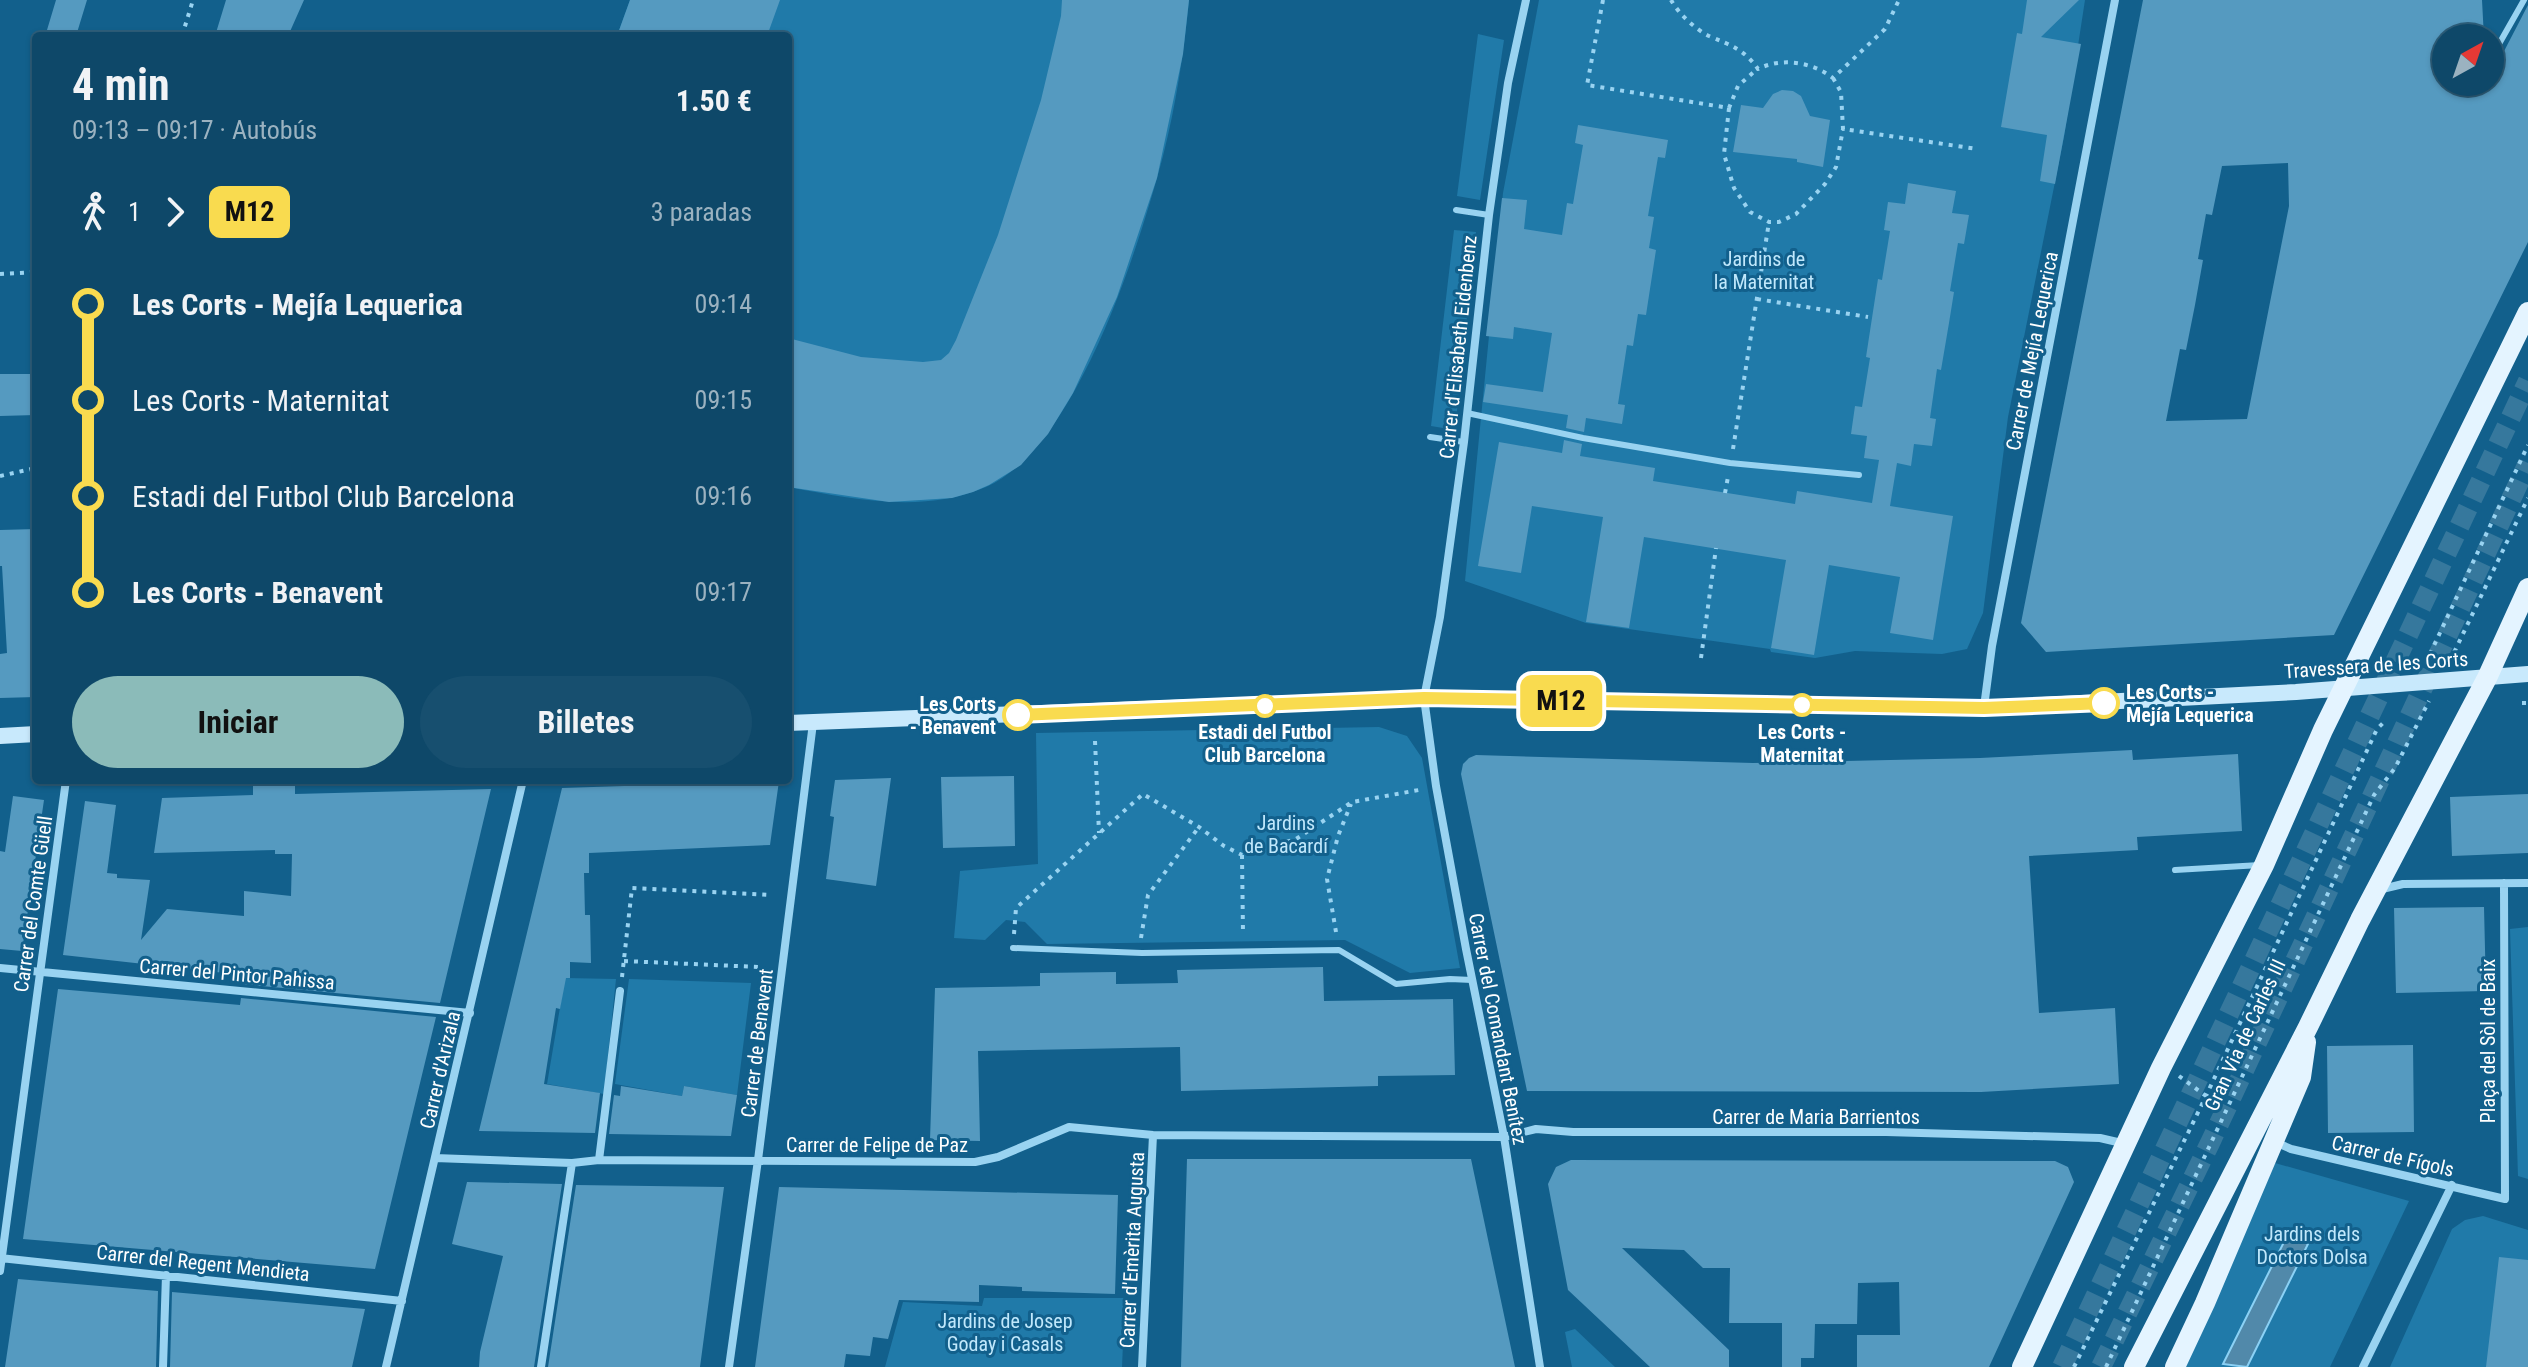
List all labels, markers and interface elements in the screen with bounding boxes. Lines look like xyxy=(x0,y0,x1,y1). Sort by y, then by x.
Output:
north arrow xyxy=(2432,24,2504,96)
map controls xyxy=(2432,24,2504,96)
text: 4 min xyxy=(72,59,170,111)
text: 1.50 € xyxy=(676,83,752,118)
text: 09:13 – 09:17 · Autobús xyxy=(72,115,317,145)
icon: walk xyxy=(72,190,116,234)
icon: forward xyxy=(153,190,197,234)
text: M12 xyxy=(225,195,274,228)
text: 1 xyxy=(128,197,141,227)
text: 3 paradas xyxy=(651,197,752,227)
street label: Carrer d'Elisabeth Eidenbenz xyxy=(1434,234,1482,460)
park label: Jardins de la Maternitat xyxy=(1714,247,1814,294)
street label: Carrer de Mejía Lequerica xyxy=(2001,249,2063,453)
text: Les Corts - Mejía Lequerica xyxy=(132,287,463,322)
text: 09:14 xyxy=(695,289,752,319)
text: Les Corts - Maternitat xyxy=(132,383,389,418)
text: 09:15 xyxy=(695,385,752,415)
text: Estadi del Futbol Club Barcelona xyxy=(132,479,515,514)
text: 09:16 xyxy=(695,481,752,511)
text: Les Corts - Benavent xyxy=(132,575,383,610)
text: 09:17 xyxy=(695,577,752,607)
street label: Travessera de les Corts xyxy=(2283,647,2469,683)
line badge: M12 xyxy=(1515,675,1607,727)
button: Iniciar xyxy=(72,676,404,768)
button: Billetes xyxy=(420,676,752,768)
place label: Les Corts - Mejía Lequerica xyxy=(2126,680,2254,727)
text: M12 xyxy=(1536,684,1586,717)
marker: Les Corts - Mejía Lequerica xyxy=(2089,688,2119,718)
place label: Les Corts - Benavent xyxy=(910,692,996,739)
marker: Les Corts - Maternitat xyxy=(1791,694,1813,716)
marker: Estadi del Futbol Club Barcelona xyxy=(1254,695,1276,717)
marker: Les Corts - Benavent xyxy=(1003,700,1033,730)
place label: Estadi del Futbol Club Barcelona xyxy=(1198,720,1332,767)
place label: Les Corts - Maternitat xyxy=(1758,720,1846,767)
park label: Jardins de Bacardí xyxy=(1244,811,1329,858)
street label: Carrer del Comte Güell xyxy=(9,814,57,994)
street label: Carrer del Comandant Benítez xyxy=(1464,911,1532,1147)
street label: Carrer del Pintor Pahissa xyxy=(138,954,336,994)
street label: Gran Via de Carles III xyxy=(2199,955,2291,1115)
street label: Plaça del Sòl de Baix xyxy=(2476,959,2500,1123)
street label: Carrer de Benavent xyxy=(736,967,778,1119)
street label: Carrer d'Arizala xyxy=(415,1009,465,1131)
street label: Carrer de Maria Barrientos xyxy=(1712,1105,1920,1129)
street label: Carrer de Fígols xyxy=(2329,1130,2457,1182)
street label: Carrer de Felipe de Paz xyxy=(786,1133,968,1157)
street label: Carrer d'Emèrita Augusta xyxy=(1115,1151,1149,1349)
park label: Jardins dels Doctors Dolsa xyxy=(2256,1222,2368,1269)
street label: Carrer del Regent Mendieta xyxy=(95,1240,311,1286)
park label: Jardins de Josep Goday i Casals xyxy=(937,1309,1073,1356)

